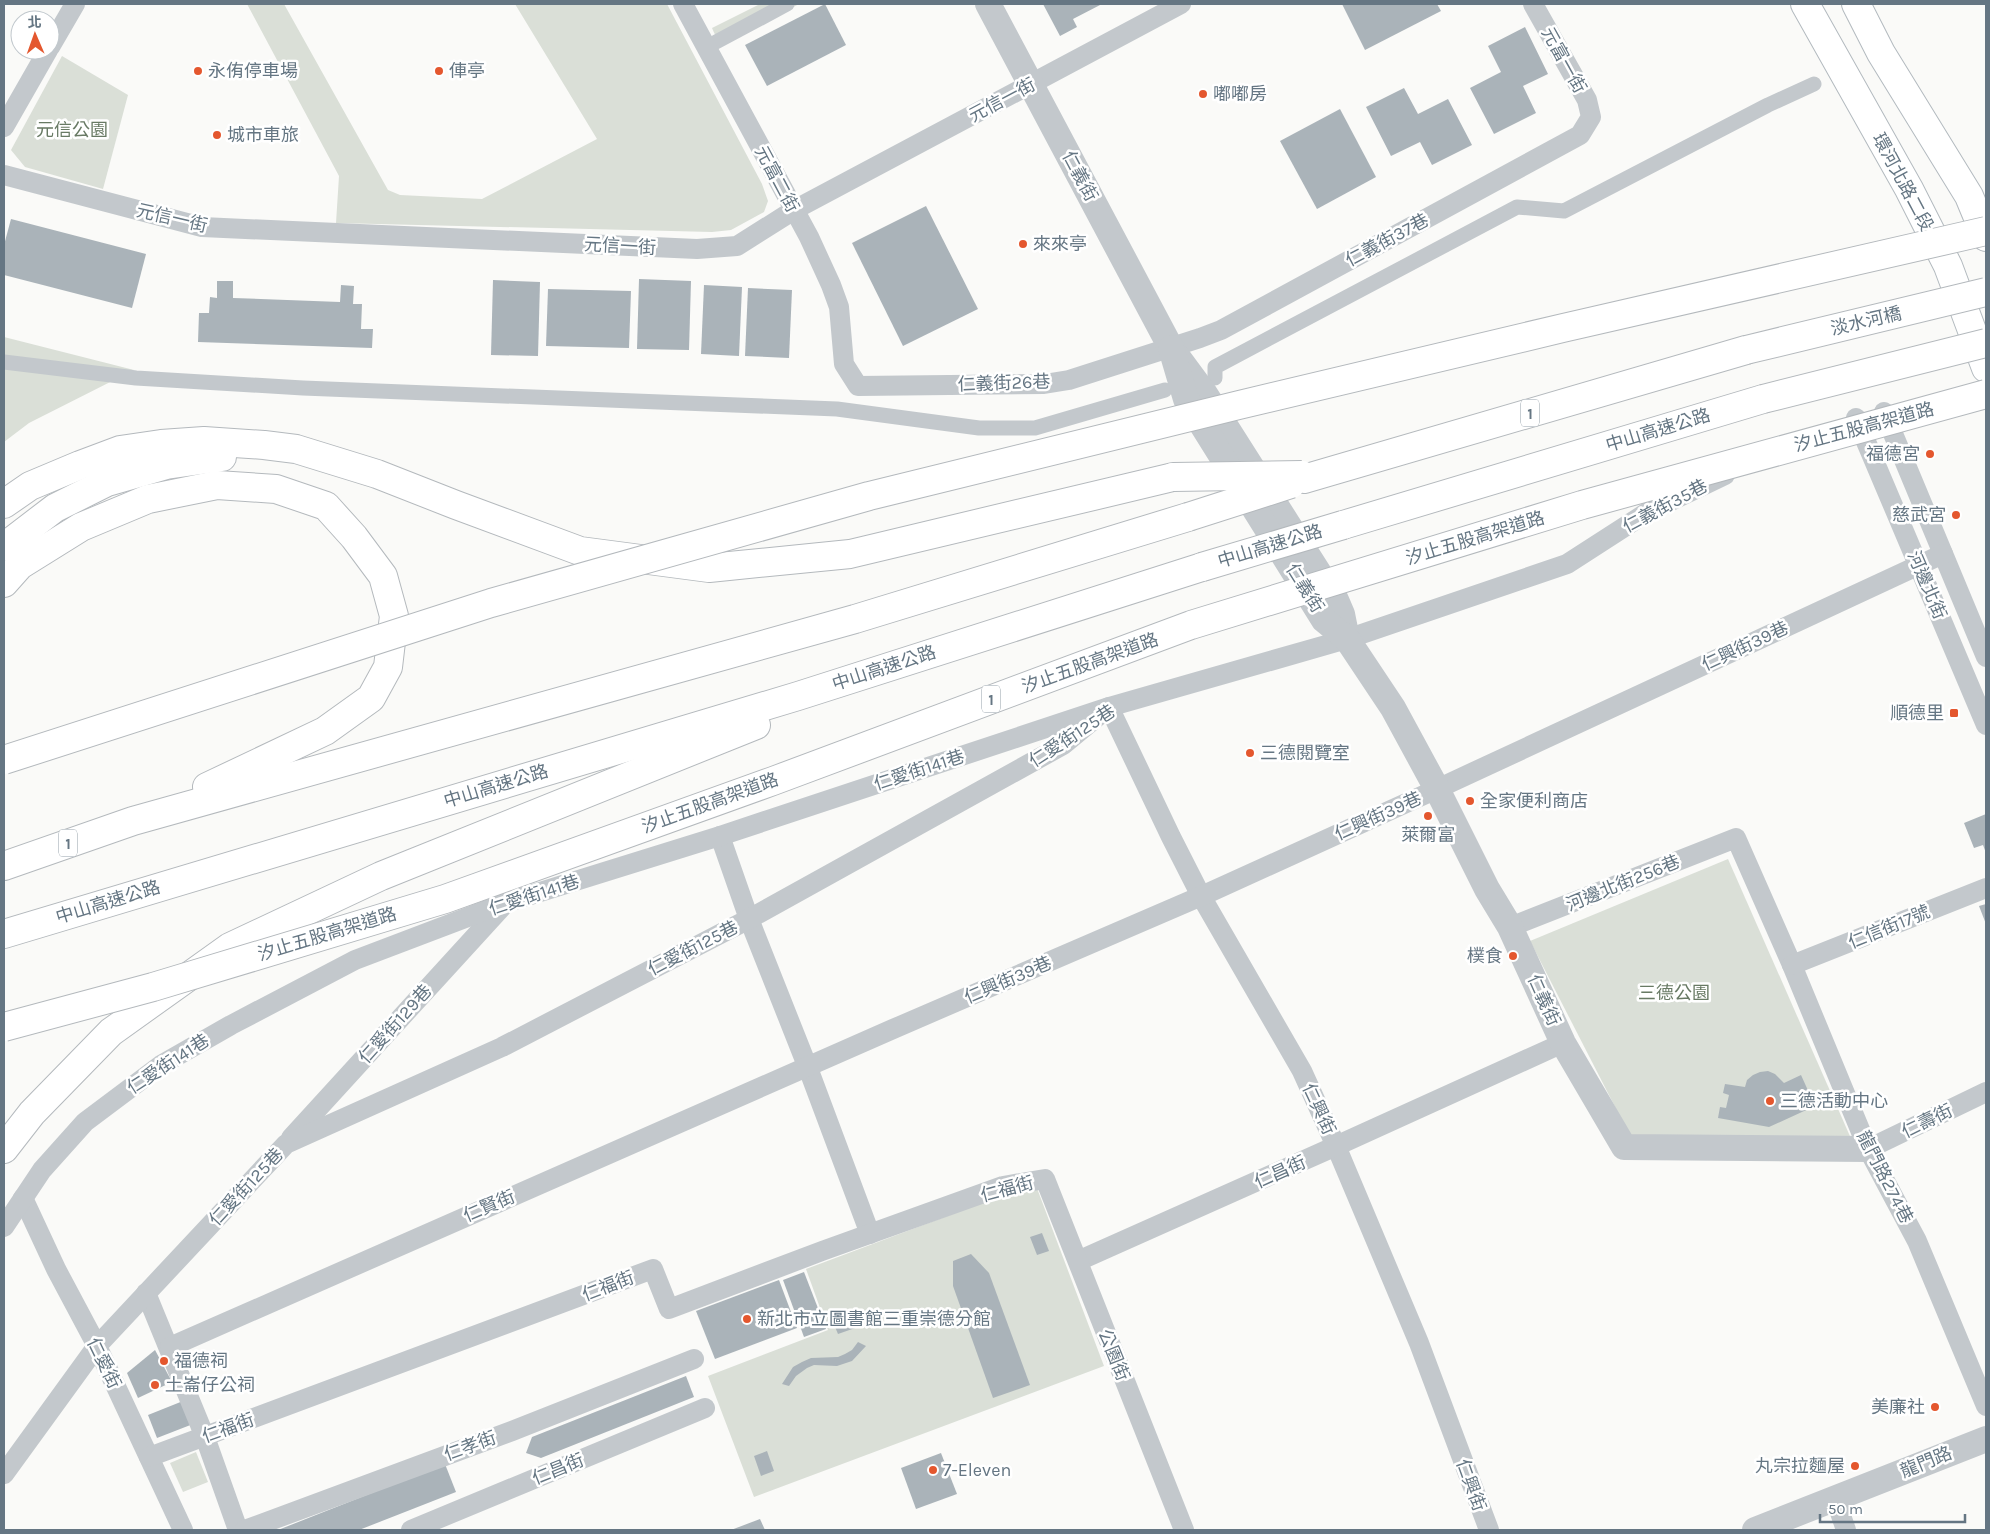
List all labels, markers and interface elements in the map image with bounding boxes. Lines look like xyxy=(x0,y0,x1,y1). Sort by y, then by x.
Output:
north arrow xyxy=(10,10,60,60)
text: 北 xyxy=(27,14,42,31)
street label: 元富一街 xyxy=(1537,23,1591,97)
place label: 永侑停車場 xyxy=(208,60,298,82)
place label: 俥亭 xyxy=(449,60,485,82)
marker: 永侑停車場 xyxy=(192,65,204,77)
marker: 俥亭 xyxy=(433,65,445,77)
street label: 元信一街 xyxy=(965,73,1039,127)
place label: 嘟嘟房 xyxy=(1213,83,1267,105)
marker: 嘟嘟房 xyxy=(1197,88,1209,100)
park label: 元信公園 xyxy=(36,119,108,141)
place label: 城市車旅 xyxy=(227,124,299,146)
marker: 城市車旅 xyxy=(211,129,223,141)
street label: 環河北路二段 xyxy=(1868,129,1938,235)
street label: 元富二街 xyxy=(750,142,804,216)
street label: 仁義街 xyxy=(1058,147,1102,205)
street label: 元信一街 xyxy=(134,199,210,237)
street label: 仁義街37巷 xyxy=(1342,209,1432,271)
street label: 元信一街 xyxy=(583,233,657,259)
place label: 來來亭 xyxy=(1033,233,1087,255)
marker: 來來亭 xyxy=(1017,238,1029,250)
street label: 淡水河橋 xyxy=(1828,302,1904,340)
street label: 仁義街26巷 xyxy=(957,370,1051,396)
street label: 汐止五股高架道路 xyxy=(1792,398,1936,456)
road number: 1 xyxy=(1521,399,1539,426)
street label: 中山高速公路 xyxy=(1603,404,1713,456)
place label: 福德宮 xyxy=(1866,443,1920,465)
marker: 福德宮 xyxy=(1924,448,1936,460)
street label: 仁義街35巷 xyxy=(1619,475,1711,537)
place label: 慈武宮 xyxy=(1892,504,1946,526)
street label: 汐止五股高架道路 xyxy=(1403,506,1547,570)
marker: 慈武宮 xyxy=(1950,509,1962,521)
street label: 中山高速公路 xyxy=(1215,520,1325,572)
street label: 河邊北街 xyxy=(1903,548,1951,622)
street label: 仁義街 xyxy=(1281,559,1329,617)
street label: 仁興街39巷 xyxy=(1698,616,1792,676)
street label: 汐止五股高架道路 xyxy=(1019,628,1161,698)
street label: 中山高速公路 xyxy=(829,641,939,695)
road number: 1 xyxy=(982,686,1000,712)
street label: 仁愛街125巷 xyxy=(1025,700,1119,772)
place label: 順德里 xyxy=(1890,702,1944,724)
marker: 順德里 xyxy=(1948,707,1960,719)
place label: 三德閱覽室 xyxy=(1260,742,1350,764)
street label: 仁愛街141巷 xyxy=(871,745,967,795)
marker: 三德閱覽室 xyxy=(1244,747,1256,759)
street label: 中山高速公路 xyxy=(441,760,551,812)
street label: 汐止五股高架道路 xyxy=(639,768,781,838)
street label: 仁興街39巷 xyxy=(1331,787,1425,845)
place label: 全家便利商店 xyxy=(1480,790,1588,812)
marker: 全家便利商店 xyxy=(1464,795,1476,807)
marker: 萊爾富 xyxy=(1422,810,1434,822)
place label: 萊爾富 xyxy=(1401,824,1455,846)
road number: 1 xyxy=(59,830,77,856)
street label: 河邊北街256巷 xyxy=(1563,850,1683,916)
street label: 仁愛街141巷 xyxy=(486,870,582,920)
street label: 中山高速公路 xyxy=(53,876,163,928)
street label: 仁信街17號 xyxy=(1845,901,1933,953)
street label: 汐止五股高架道路 xyxy=(255,902,399,966)
street label: 仁愛街125巷 xyxy=(644,916,742,980)
place label: 樸食 xyxy=(1467,945,1503,967)
marker: 樸食 xyxy=(1507,950,1519,962)
street label: 仁興街39巷 xyxy=(961,952,1055,1008)
street label: 仁義街 xyxy=(1523,971,1565,1029)
street label: 仁愛街129巷 xyxy=(354,980,436,1068)
park label: 三德公園 xyxy=(1638,982,1710,1004)
street label: 仁愛街141巷 xyxy=(123,1029,213,1099)
street label: 仁興街 xyxy=(1298,1080,1340,1138)
place label: 三德活動中心 xyxy=(1780,1090,1888,1112)
marker: 三德活動中心 xyxy=(1764,1095,1776,1107)
street label: 仁壽街 xyxy=(1898,1099,1956,1143)
street label: 龍門路274巷 xyxy=(1852,1127,1918,1227)
street label: 仁愛街125巷 xyxy=(204,1143,288,1231)
street label: 仁昌街 xyxy=(1251,1151,1309,1193)
street label: 仁福街 xyxy=(978,1171,1036,1207)
street label: 仁賢街 xyxy=(460,1185,518,1227)
street label: 仁福街 xyxy=(579,1266,637,1306)
place label: 新北市立圖書館三重崇德分館 xyxy=(757,1308,991,1330)
marker: 新北市立圖書館三重崇德分館 xyxy=(741,1313,753,1325)
street label: 公園街 xyxy=(1094,1326,1134,1384)
street label: 仁愛街 xyxy=(82,1334,126,1392)
place label: 福德祠 xyxy=(174,1350,228,1372)
marker: 福德祠 xyxy=(158,1355,170,1367)
place label: 土崙仔公祠 xyxy=(165,1374,255,1396)
marker: 土崙仔公祠 xyxy=(149,1379,161,1391)
place label: 美廉社 xyxy=(1871,1396,1925,1418)
marker: 美廉社 xyxy=(1929,1401,1941,1413)
street label: 仁福街 xyxy=(199,1408,257,1448)
street label: 仁孝街 xyxy=(441,1426,499,1466)
street label: 龍門路 xyxy=(1897,1442,1955,1482)
street label: 仁昌街 xyxy=(529,1449,587,1489)
place label: 丸宗拉麵屋 xyxy=(1755,1455,1845,1477)
street label: 仁興街 xyxy=(1451,1456,1491,1514)
place label: 7-Eleven xyxy=(943,1459,1011,1481)
marker: 丸宗拉麵屋 xyxy=(1849,1460,1861,1472)
marker: 7-Eleven xyxy=(927,1464,939,1476)
scale bar xyxy=(1820,1492,1965,1524)
text: 50 m xyxy=(1828,1500,1863,1518)

